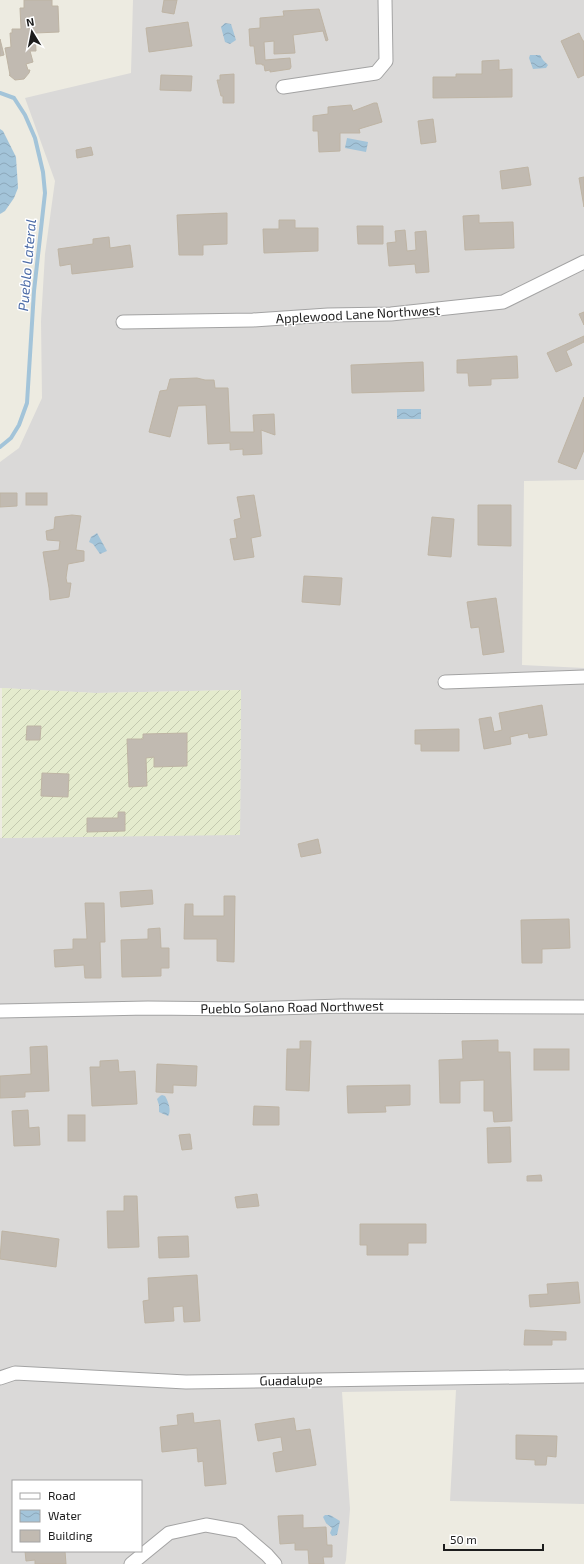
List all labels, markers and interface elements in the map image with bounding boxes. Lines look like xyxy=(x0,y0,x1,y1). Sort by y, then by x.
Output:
north arrow xyxy=(12,12,52,52)
text: N xyxy=(25,15,35,29)
water label: Pueblo Lateral xyxy=(14,218,39,312)
street label: Applewood Lane Northwest xyxy=(275,302,441,326)
street label: Pueblo Solano Road Northwest xyxy=(200,997,384,1017)
street label: Guadalupe xyxy=(259,1371,323,1389)
legend xyxy=(12,1480,142,1552)
text: Road xyxy=(48,1488,76,1502)
text: Water xyxy=(48,1508,82,1522)
scale bar xyxy=(444,1526,543,1552)
text: Building xyxy=(48,1528,93,1542)
text: 50 m xyxy=(450,1532,477,1546)

